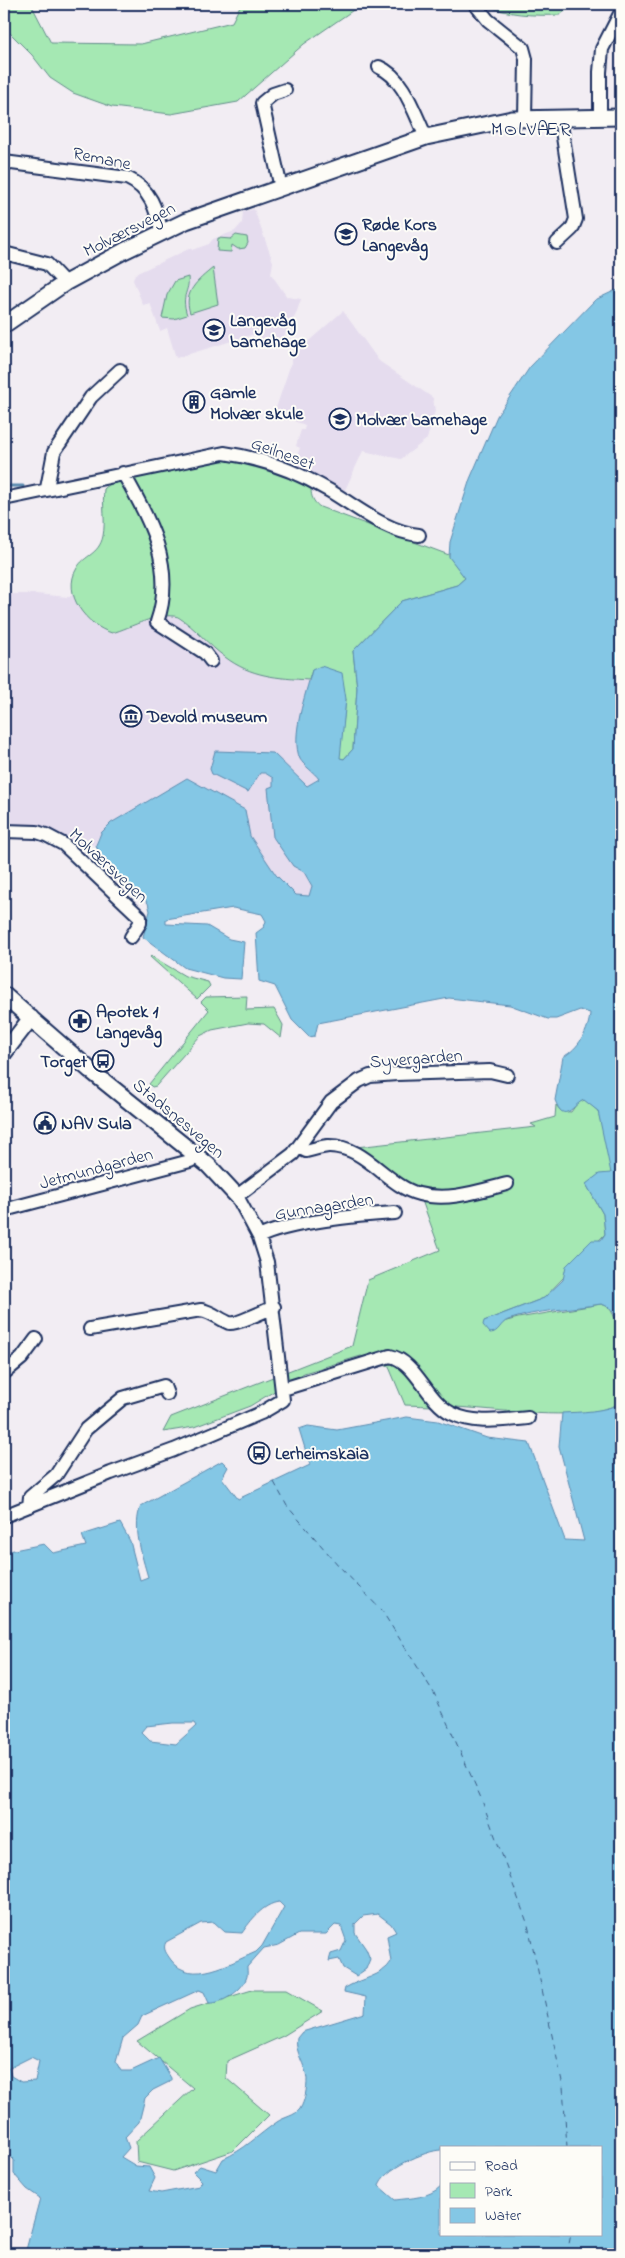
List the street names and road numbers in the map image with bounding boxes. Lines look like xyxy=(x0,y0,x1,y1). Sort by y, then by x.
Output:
street label: Remane xyxy=(70,142,134,178)
street label: Molværsvegen xyxy=(79,196,181,266)
street label: Geilneset xyxy=(247,431,318,478)
street label: Molværsvegen xyxy=(61,823,153,911)
street label: Syvergarden xyxy=(369,1044,464,1077)
street label: Stadsnesvegen xyxy=(125,1073,230,1167)
street label: Jetmundgarden xyxy=(37,1142,157,1199)
street label: Gunnagarden xyxy=(273,1187,376,1230)

